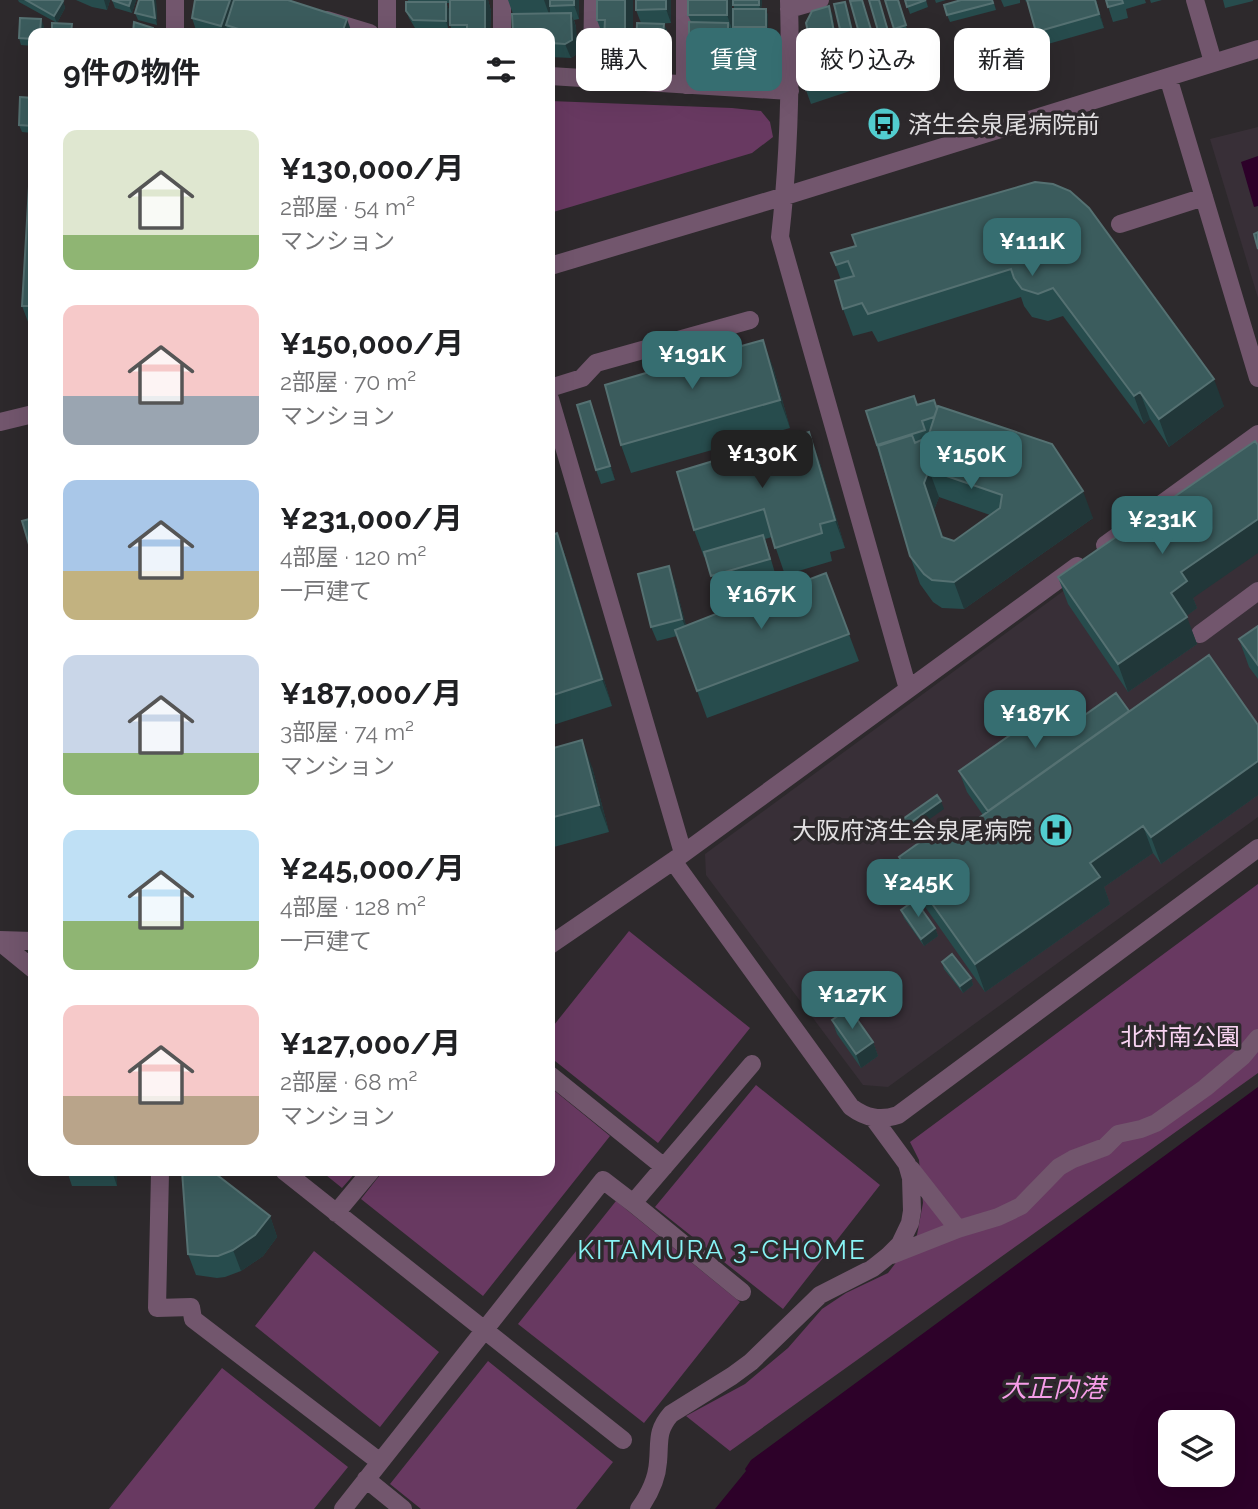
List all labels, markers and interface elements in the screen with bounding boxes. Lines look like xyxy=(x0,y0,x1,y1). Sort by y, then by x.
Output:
chip: 購入 xyxy=(576,28,672,91)
chip: 賃貸 xyxy=(686,28,782,91)
chip: 絞り込み xyxy=(796,28,940,91)
chip: 新着 xyxy=(954,28,1050,91)
icon: filters xyxy=(482,51,520,89)
text: 9件の物件 xyxy=(63,55,201,90)
bus stop icon: 済生会泉尾病院前 xyxy=(865,105,903,143)
place label: 済生会泉尾病院前 xyxy=(908,110,1100,139)
text: ¥130,000/月 xyxy=(280,151,464,186)
icon: home xyxy=(119,158,203,242)
text: 2部屋 · 54 m² xyxy=(280,193,415,220)
pin: ¥111K xyxy=(983,218,1081,278)
text: マンション xyxy=(280,227,395,254)
text: ¥111K xyxy=(999,227,1065,254)
text: ¥150,000/月 xyxy=(280,326,464,361)
pin: ¥191K xyxy=(643,332,741,391)
icon: home xyxy=(119,333,203,417)
text: ¥191K xyxy=(658,340,726,367)
text: 2部屋 · 70 m² xyxy=(280,368,416,395)
text: マンション xyxy=(280,402,395,429)
pin: ¥130K xyxy=(713,430,811,490)
pin: ¥150K xyxy=(922,432,1020,491)
text: ¥130K xyxy=(727,439,797,466)
text: ¥150K xyxy=(936,440,1006,467)
pin: ¥231K xyxy=(1113,496,1211,556)
text: ¥231,000/月 xyxy=(280,501,463,536)
text: ¥231K xyxy=(1128,505,1196,532)
icon: home xyxy=(119,508,203,592)
text: 4部屋 · 120 m² xyxy=(280,543,426,570)
pin: ¥167K xyxy=(712,572,810,631)
text: 一戸建て xyxy=(280,577,372,604)
text: ¥167K xyxy=(726,580,796,607)
text: ¥187,000/月 xyxy=(280,676,462,711)
icon: home xyxy=(119,683,203,767)
pin: ¥187K xyxy=(986,690,1084,750)
text: ¥187K xyxy=(1000,699,1070,726)
text: 3部屋 · 74 m² xyxy=(280,718,414,745)
text: マンション xyxy=(280,752,395,779)
hospital icon: 大阪府済生会泉尾病院 xyxy=(1037,811,1075,849)
place label: 大阪府済生会泉尾病院 xyxy=(792,816,1032,845)
text: ¥245,000/月 xyxy=(280,851,465,886)
icon: home xyxy=(119,858,203,942)
pin: ¥245K xyxy=(869,860,967,919)
text: ¥245K xyxy=(883,868,953,895)
text: 4部屋 · 128 m² xyxy=(280,893,426,920)
text: 一戸建て xyxy=(280,927,372,954)
pin: ¥127K xyxy=(803,972,901,1031)
text: ¥127K xyxy=(817,980,887,1007)
park label: 北村南公園 xyxy=(1120,1022,1240,1051)
text: ¥127,000/月 xyxy=(280,1026,461,1061)
icon: home xyxy=(119,1033,203,1117)
text: 2部屋 · 68 m² xyxy=(280,1068,418,1095)
text: マンション xyxy=(280,1102,395,1129)
district label: KITAMURA 3-CHOME xyxy=(577,1235,867,1265)
water label: 大正内港 xyxy=(1001,1373,1109,1403)
map controls xyxy=(1158,1410,1235,1487)
button: layers xyxy=(1158,1410,1235,1487)

